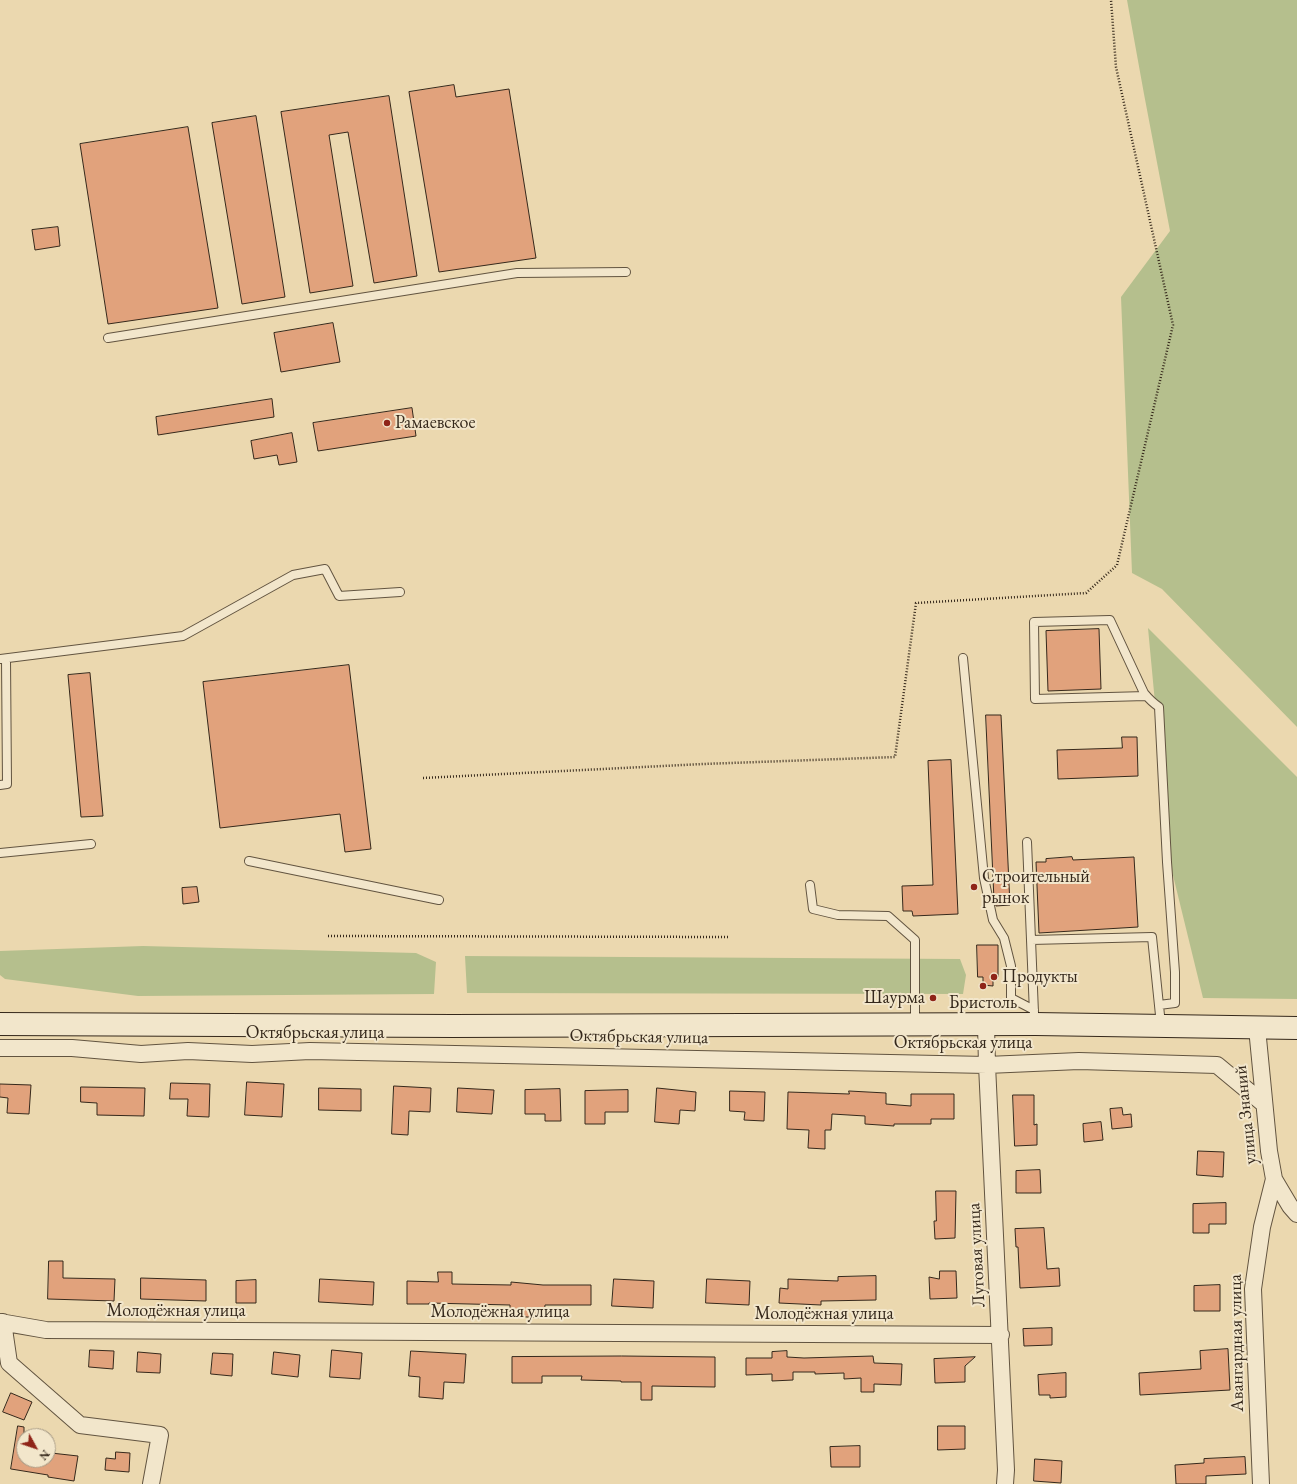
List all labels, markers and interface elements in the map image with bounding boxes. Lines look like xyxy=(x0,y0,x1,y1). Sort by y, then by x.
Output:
place label: Рамаевское xyxy=(395,412,476,434)
marker: Рамаевское xyxy=(382,418,392,428)
place label: Строительный рынок xyxy=(982,866,1090,908)
marker: Строительный рынок xyxy=(969,882,979,892)
place label: Продукты xyxy=(1002,966,1078,988)
marker: Продукты xyxy=(989,972,999,982)
marker: Бристоль xyxy=(978,981,988,991)
place label: Шаурма xyxy=(864,987,925,1009)
place label: Бристоль xyxy=(949,992,1017,1014)
marker: Шаурма xyxy=(928,993,938,1003)
street label: Октябрьская улица xyxy=(246,1022,384,1044)
street label: Октябрьская улица xyxy=(569,1025,709,1049)
street label: Октябрьская улица xyxy=(894,1032,1032,1054)
street label: улица Знаний xyxy=(1230,1064,1262,1166)
street label: Луговая улица xyxy=(963,1202,991,1308)
street label: Авангардная улица xyxy=(1225,1274,1249,1412)
street label: Молодёжная улица xyxy=(106,1300,246,1322)
street label: Молодёжная улица xyxy=(430,1301,570,1323)
street label: Молодёжная улица xyxy=(754,1303,894,1325)
north arrow xyxy=(16,1428,56,1468)
text: N xyxy=(36,1447,53,1463)

